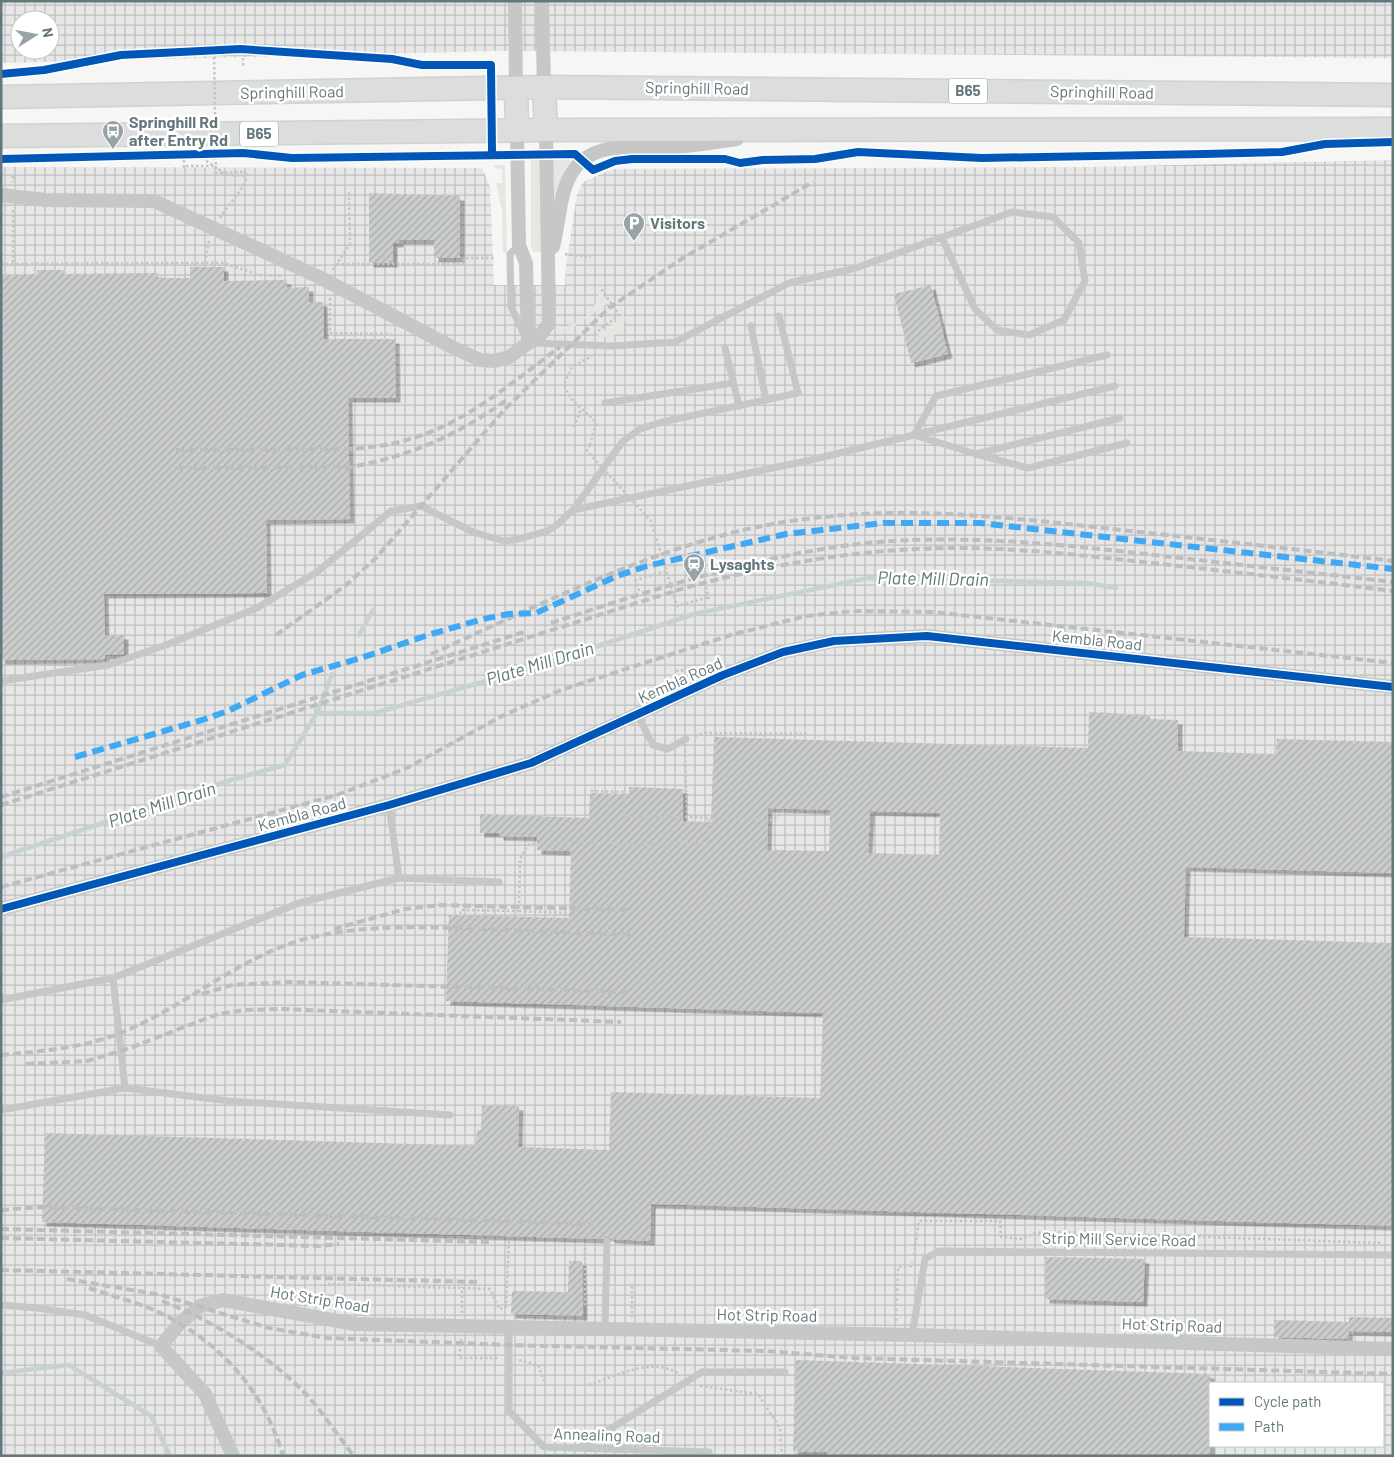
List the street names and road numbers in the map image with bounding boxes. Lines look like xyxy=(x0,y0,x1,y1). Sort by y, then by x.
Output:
street label: Springhill Road xyxy=(645,77,749,98)
road number: B65 xyxy=(949,78,987,104)
street label: Springhill Road xyxy=(240,81,344,102)
street label: Springhill Road xyxy=(1050,81,1154,102)
road number: B65 xyxy=(240,122,278,146)
street label: Kembla Road xyxy=(1051,625,1143,654)
street label: Kembla Road xyxy=(635,652,725,707)
street label: Kembla Road xyxy=(256,793,348,834)
street label: Strip Mill Service Road xyxy=(1042,1228,1196,1249)
street label: Hot Strip Road xyxy=(269,1281,371,1316)
street label: Hot Strip Road xyxy=(717,1304,817,1325)
street label: Hot Strip Road xyxy=(1121,1313,1223,1336)
street label: Annealing Road xyxy=(553,1423,661,1446)

